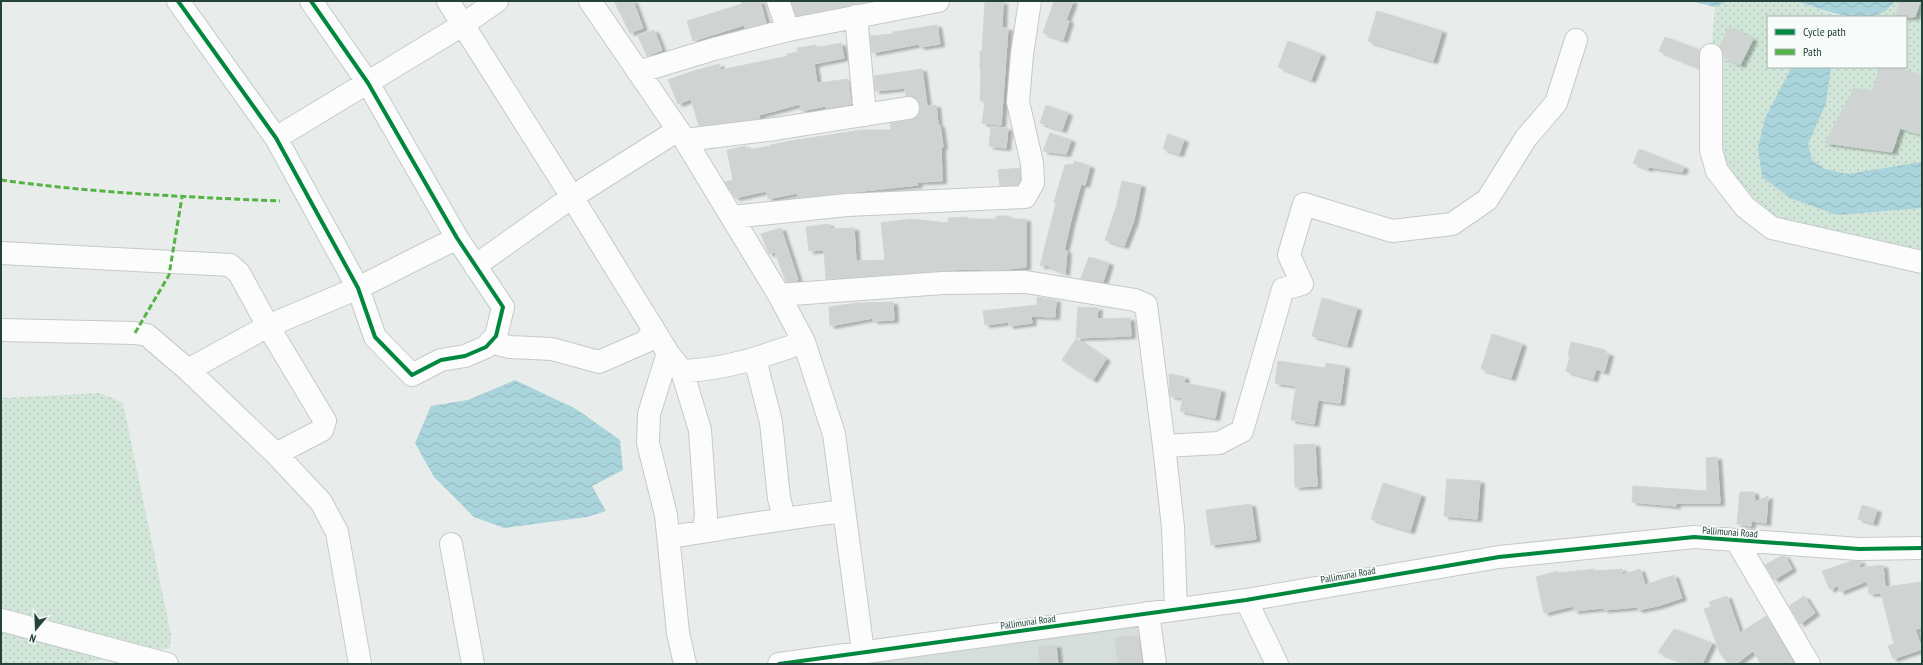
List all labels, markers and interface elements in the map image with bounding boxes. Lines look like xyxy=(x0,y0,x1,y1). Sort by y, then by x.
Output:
legend xyxy=(1767,16,1907,68)
text: Cycle path xyxy=(1803,24,1846,39)
text: Path xyxy=(1803,44,1821,59)
street label: Pallimunai Road xyxy=(1702,524,1758,540)
street label: Pallimunai Road xyxy=(1319,564,1377,586)
north arrow xyxy=(16,609,56,649)
street label: Pallimunai Road xyxy=(1000,612,1056,632)
text: N xyxy=(28,631,38,646)

